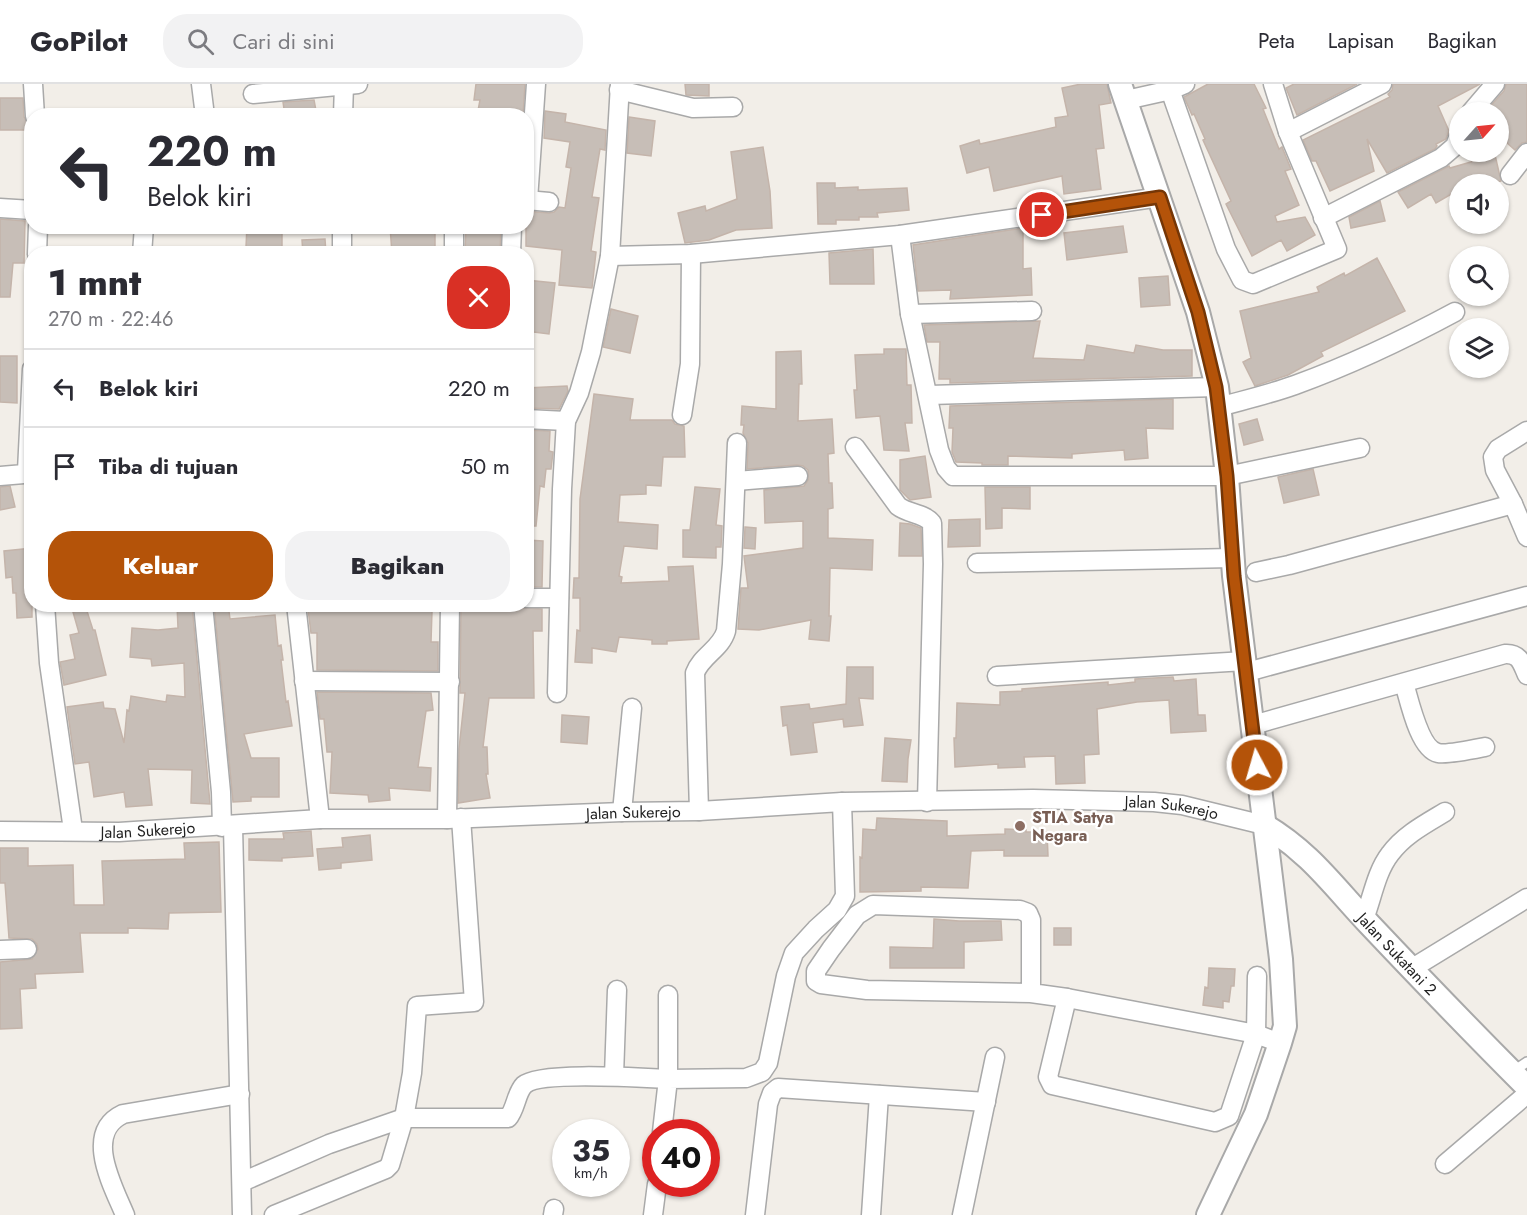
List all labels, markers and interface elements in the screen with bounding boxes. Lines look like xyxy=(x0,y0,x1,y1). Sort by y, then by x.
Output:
search box xyxy=(163,14,583,68)
text: GoPilot xyxy=(30,21,127,62)
icon: search xyxy=(184,25,217,58)
text: Cari di sini xyxy=(232,25,335,57)
text: Peta xyxy=(1258,26,1295,56)
text: Lapisan xyxy=(1328,26,1394,56)
text: Bagikan xyxy=(1427,26,1497,56)
north arrow xyxy=(1449,102,1509,162)
map controls xyxy=(1449,102,1509,378)
text: 220 m xyxy=(147,121,277,182)
icon: left xyxy=(48,132,126,210)
button: sound xyxy=(1449,174,1509,234)
text: Belok kiri xyxy=(147,177,252,216)
pin xyxy=(1016,189,1067,240)
icon: arrive xyxy=(1025,198,1058,231)
button: search xyxy=(1449,246,1509,306)
text: 1 mnt xyxy=(48,256,141,308)
button: close xyxy=(447,266,510,329)
text: 270 m · 22:46 xyxy=(48,305,173,334)
button: layers xyxy=(1449,318,1509,378)
icon: left xyxy=(48,372,81,405)
text: Belok kiri xyxy=(99,372,198,404)
text: 220 m xyxy=(448,372,510,404)
icon: arrive xyxy=(48,450,81,483)
text: Tiba di tujuan xyxy=(99,450,238,482)
text: 50 m xyxy=(461,450,510,482)
button: Keluar xyxy=(48,531,273,600)
button: Bagikan xyxy=(285,531,510,600)
position arrow xyxy=(1225,733,1289,797)
street label: Jalan Sukerejo xyxy=(1122,790,1221,825)
street label: Jalan Sukerejo xyxy=(584,800,681,825)
place label: STIA Satya Negara xyxy=(1032,806,1113,847)
street label: Jalan Sukerejo xyxy=(99,816,196,844)
marker: STIA Satya Negara xyxy=(1013,819,1027,833)
street label: Jalan Sukatani 2 xyxy=(1351,906,1442,1000)
speed limit sign: 40 xyxy=(642,1119,720,1197)
text: 35 xyxy=(572,1129,610,1172)
text: km/h xyxy=(574,1162,608,1184)

